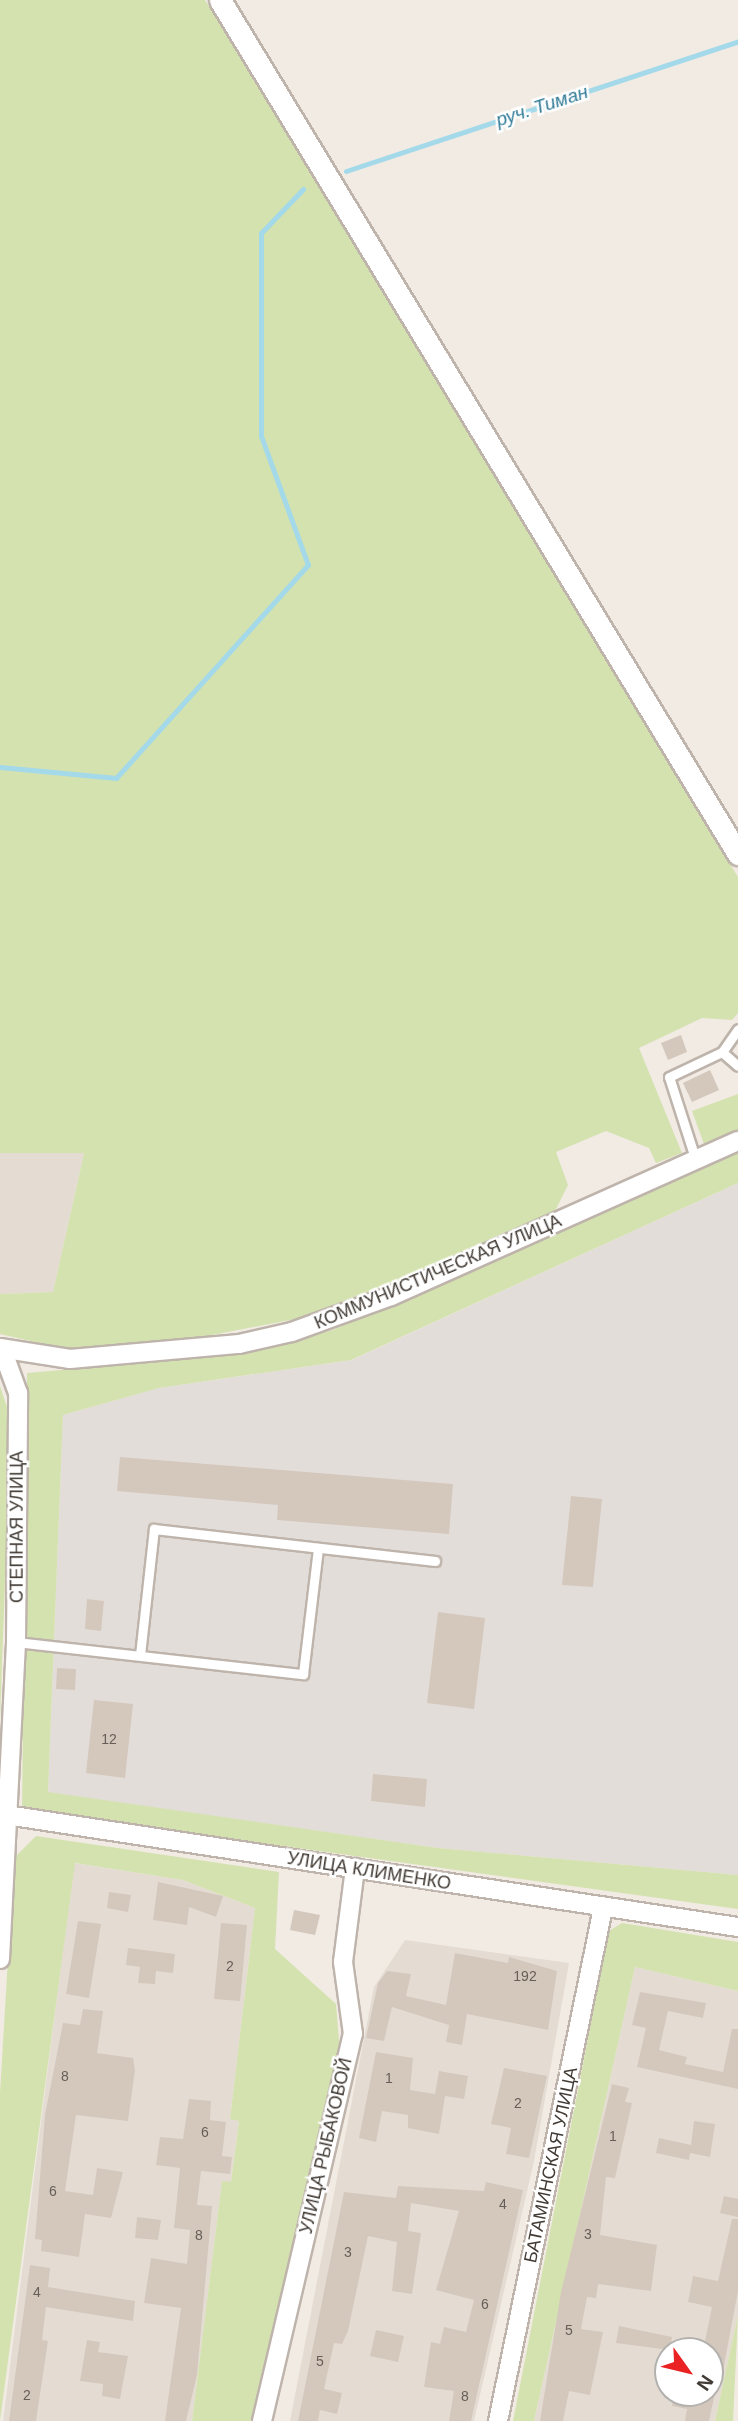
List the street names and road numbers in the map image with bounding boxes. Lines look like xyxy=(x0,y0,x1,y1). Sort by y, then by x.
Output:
street label: КОММУНИСТИЧЕСКАЯ УЛИЦА xyxy=(311,1210,565,1334)
street label: СТЕПНАЯ УЛИЦА xyxy=(6,1451,28,1603)
street label: УЛИЦА КЛИМЕНКО xyxy=(286,1847,452,1895)
street label: УЛИЦА РЫБАКОВОЙ xyxy=(295,2056,357,2236)
street label: БАТАМИНСКАЯ УЛИЦА xyxy=(520,2065,582,2265)

